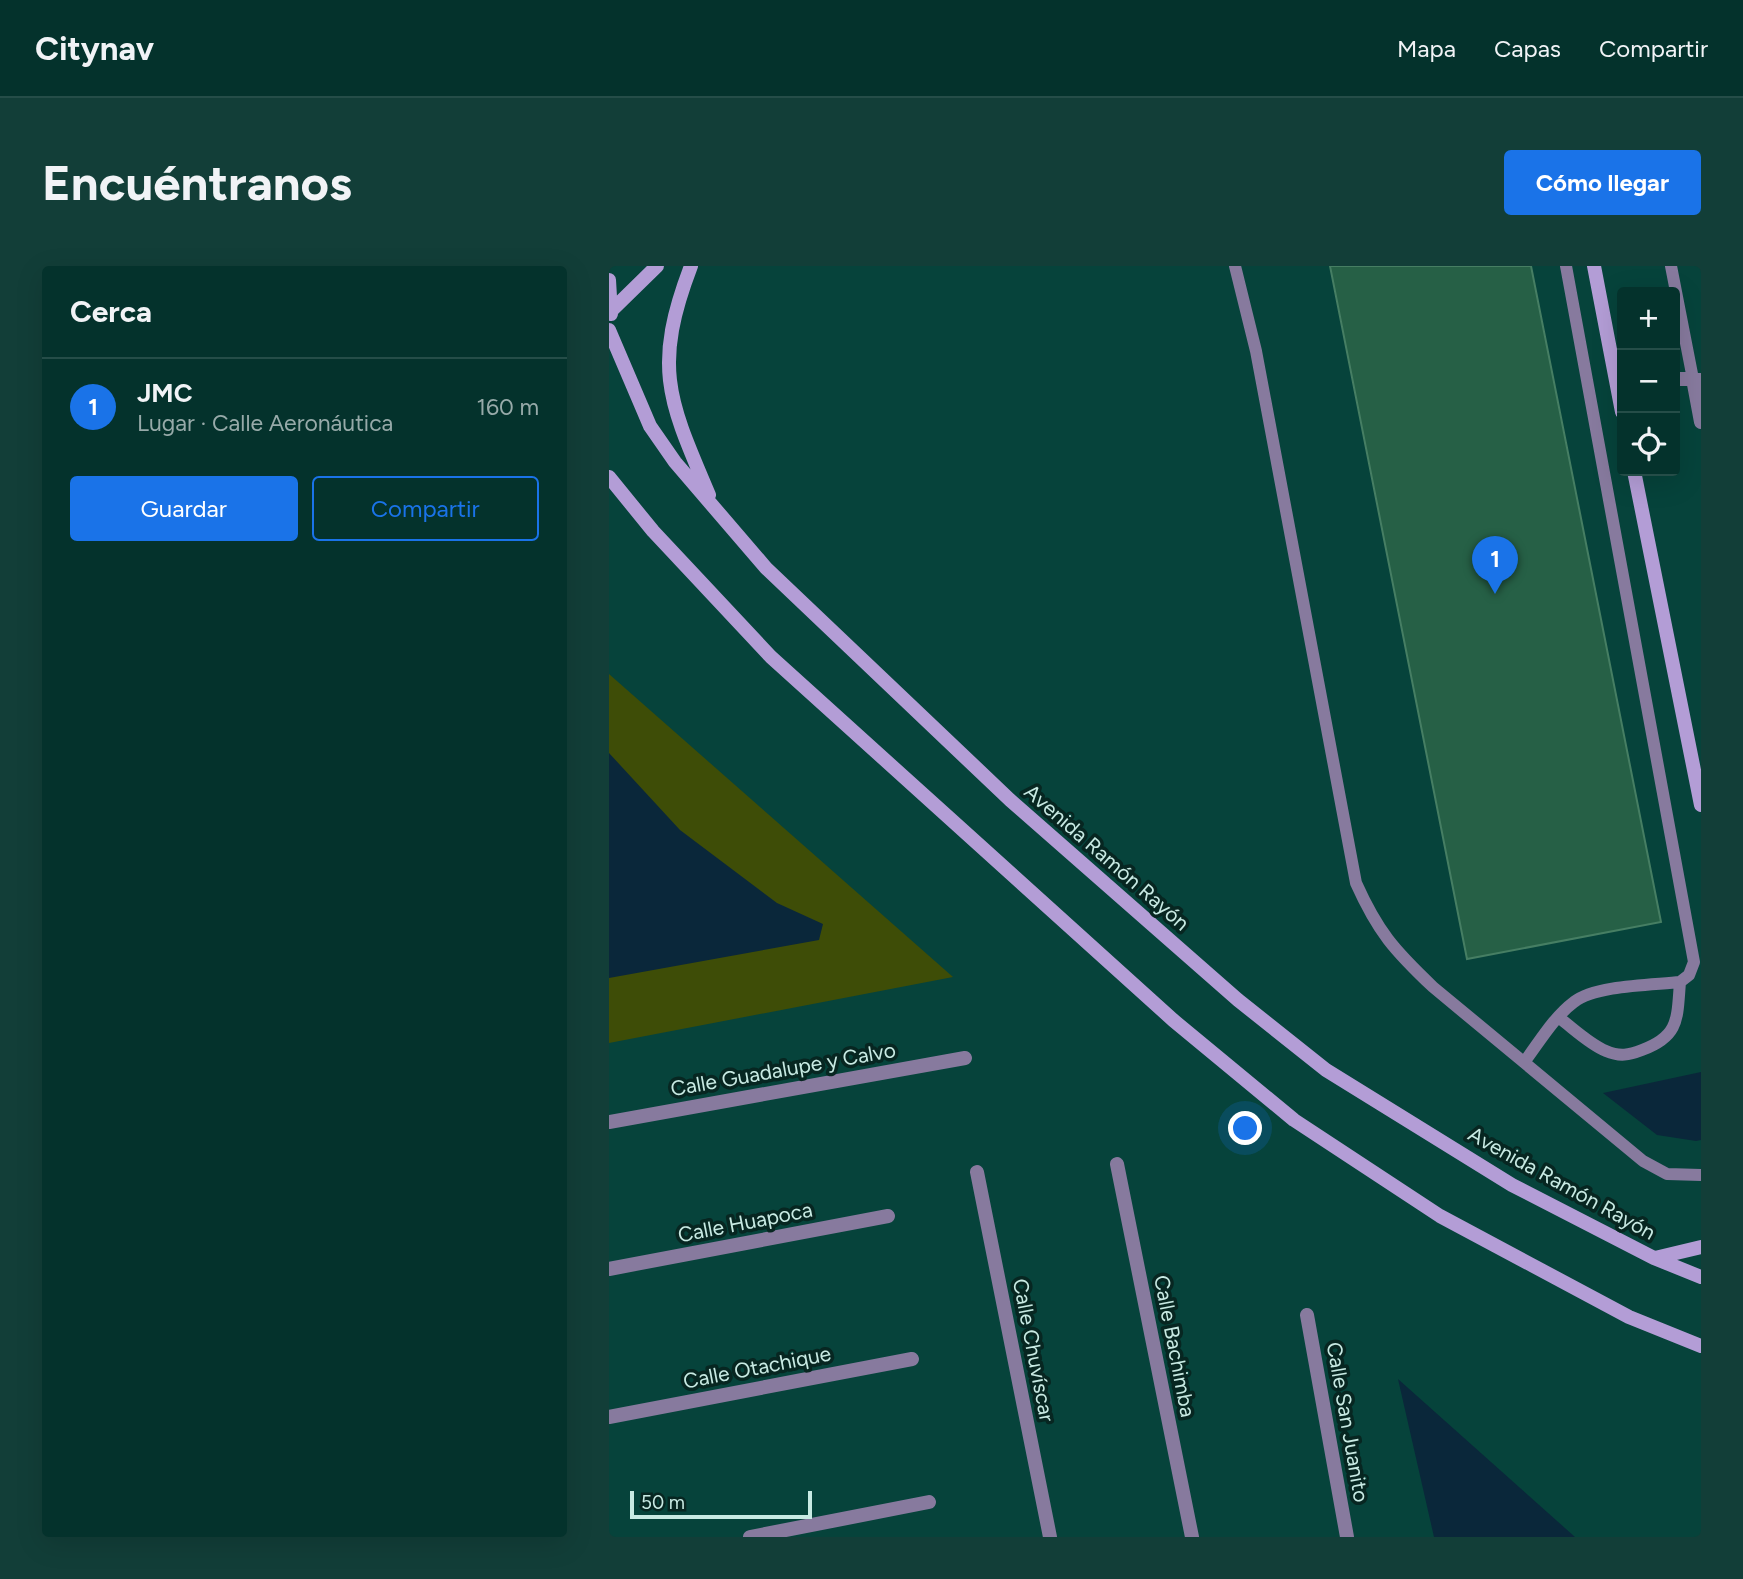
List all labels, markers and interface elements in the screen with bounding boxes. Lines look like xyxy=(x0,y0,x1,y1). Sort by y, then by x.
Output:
text: Citynav xyxy=(35,29,154,68)
text: Mapa xyxy=(1397,34,1456,63)
text: Capas xyxy=(1494,34,1561,63)
text: Compartir xyxy=(1599,34,1708,63)
button: Cómo llegar xyxy=(1504,150,1701,215)
text: Encuéntranos xyxy=(42,153,352,212)
map controls xyxy=(1617,287,1680,476)
button: + xyxy=(1617,287,1680,350)
text: Cerca xyxy=(70,293,152,330)
button: − xyxy=(1617,350,1680,413)
text: JMC xyxy=(137,377,192,409)
text: 1 xyxy=(88,393,98,421)
text: 160 m xyxy=(476,393,539,421)
text: Lugar · Calle Aeronáutica xyxy=(137,409,393,437)
button: locate xyxy=(1617,413,1680,476)
button: Guardar xyxy=(70,476,298,541)
button: Compartir xyxy=(312,476,539,541)
pin: 1 xyxy=(1472,536,1518,594)
street label: Avenida Ramón Rayón xyxy=(1020,779,1194,935)
street label: Calle Guadalupe y Calvo xyxy=(669,1037,897,1101)
your location xyxy=(1228,1111,1262,1145)
street label: Avenida Ramón Rayón xyxy=(1464,1121,1660,1245)
street label: Calle Huapoca xyxy=(676,1197,814,1247)
street label: Calle Bachimba xyxy=(1149,1273,1201,1419)
street label: Calle Chuvíscar xyxy=(1008,1276,1060,1424)
street label: Calle Otachique xyxy=(681,1340,833,1394)
street label: Calle San Juanito xyxy=(1322,1340,1374,1504)
scale bar xyxy=(630,1488,812,1520)
text: 50 m xyxy=(641,1491,685,1514)

